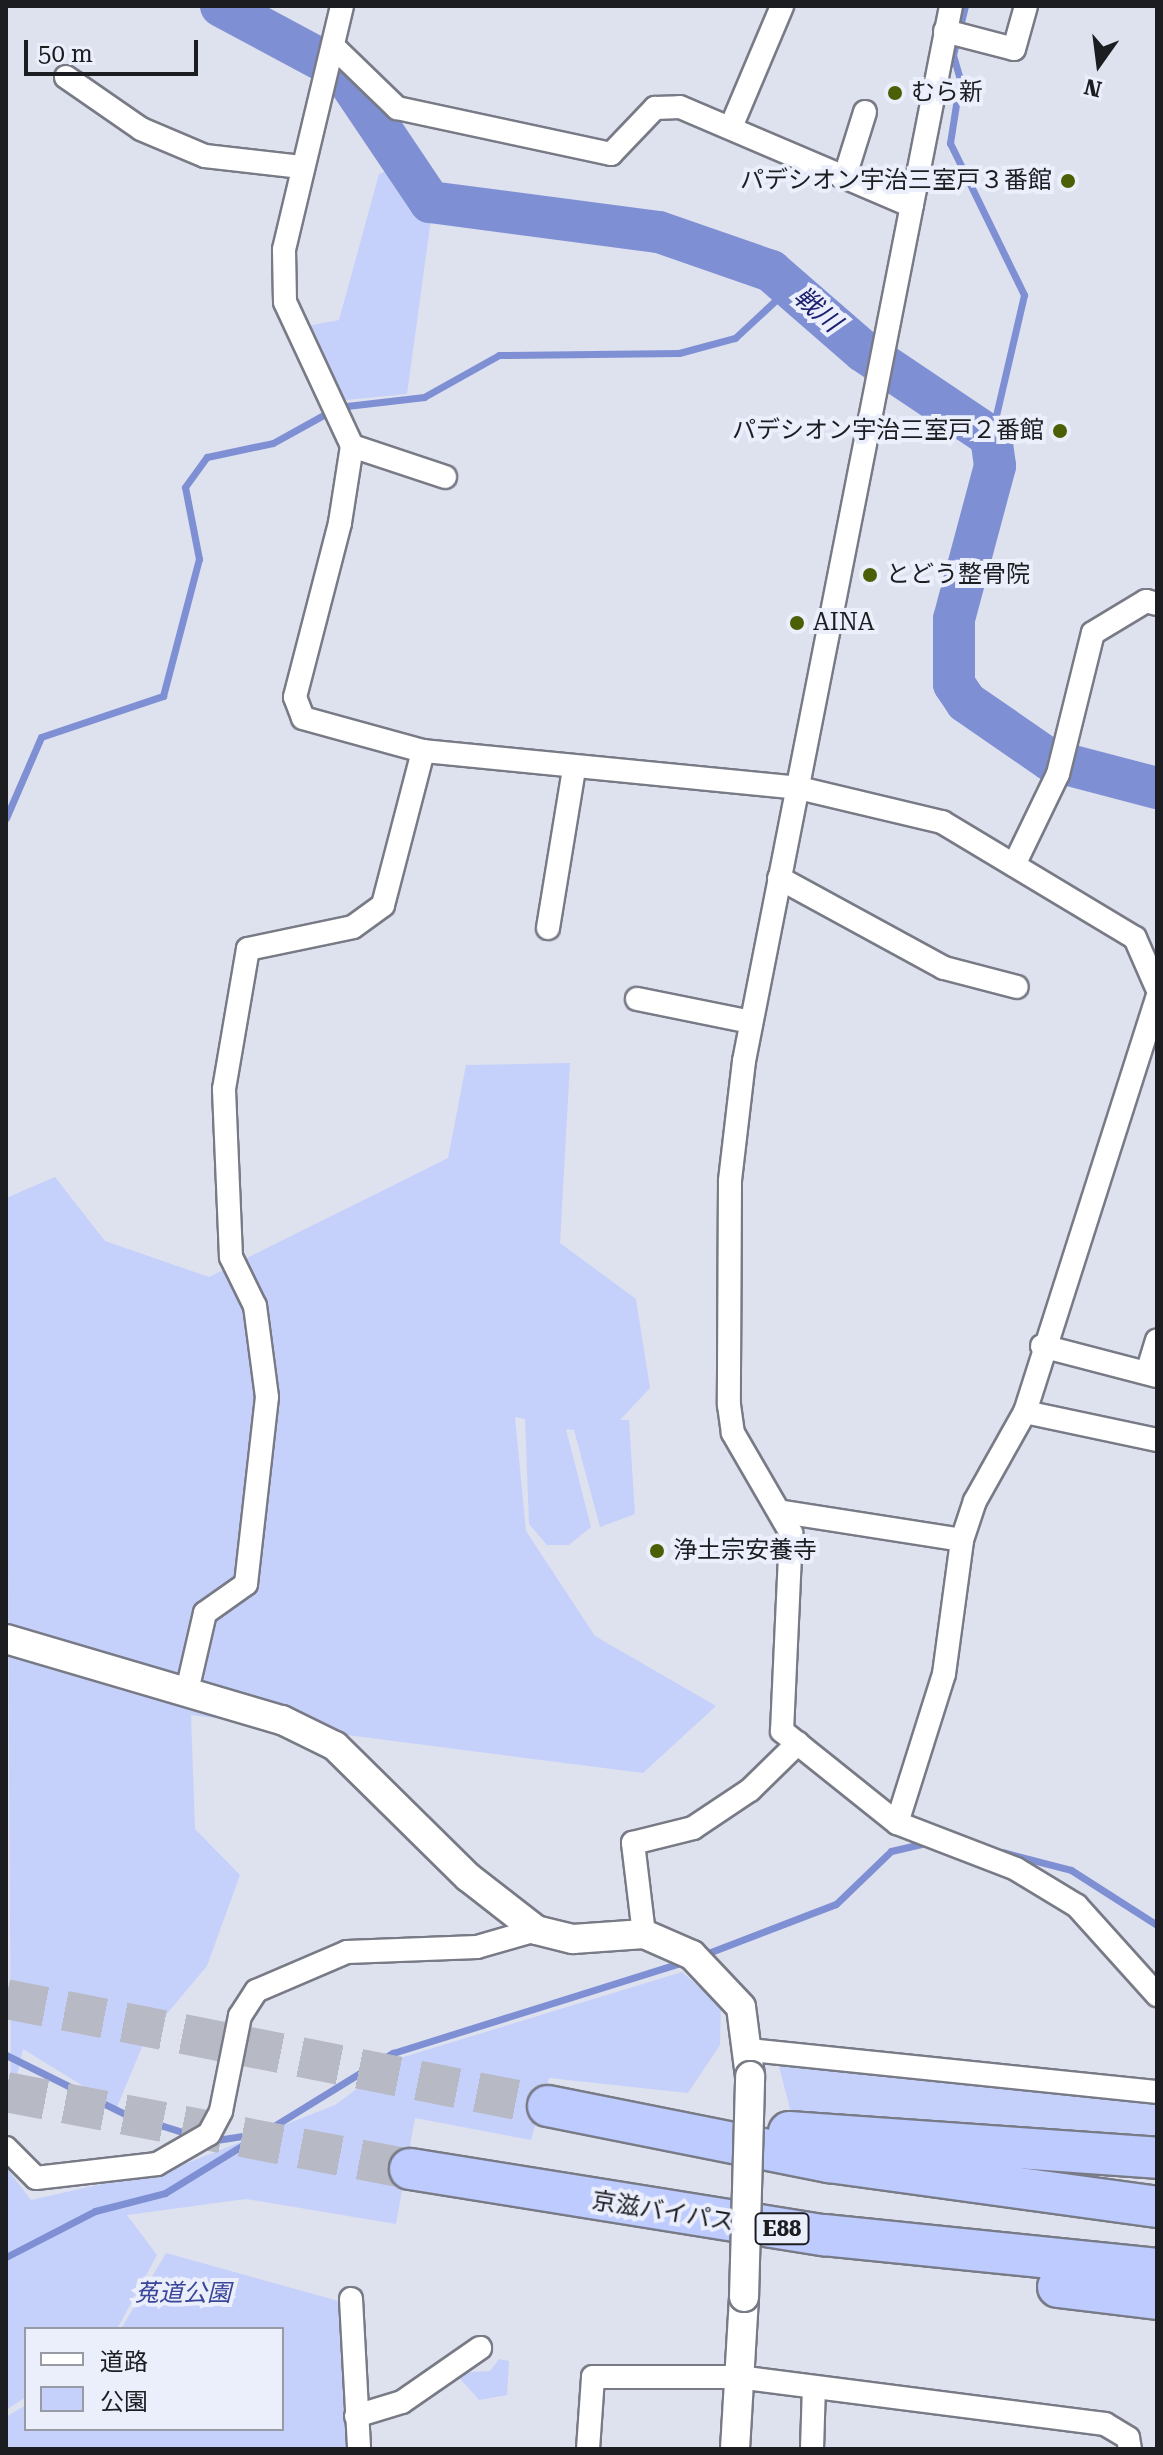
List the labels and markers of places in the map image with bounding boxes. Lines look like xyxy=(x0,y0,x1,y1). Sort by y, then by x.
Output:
place label: むら新 xyxy=(911,79,983,107)
marker: むら新 xyxy=(886,84,904,102)
place label: パデシオン宇治三室戸３番館 xyxy=(740,167,1052,195)
marker: パデシオン宇治三室戸３番館 xyxy=(1059,172,1077,190)
place label: パデシオン宇治三室戸２番館 xyxy=(732,417,1044,445)
marker: パデシオン宇治三室戸２番館 xyxy=(1051,422,1069,440)
place label: とどう整骨院 xyxy=(886,561,1030,589)
marker: とどう整骨院 xyxy=(861,566,879,584)
place label: AINA xyxy=(813,609,875,637)
marker: AINA xyxy=(788,614,806,632)
place label: 浄土宗安養寺 xyxy=(673,1537,817,1565)
marker: 浄土宗安養寺 xyxy=(648,1542,666,1560)

